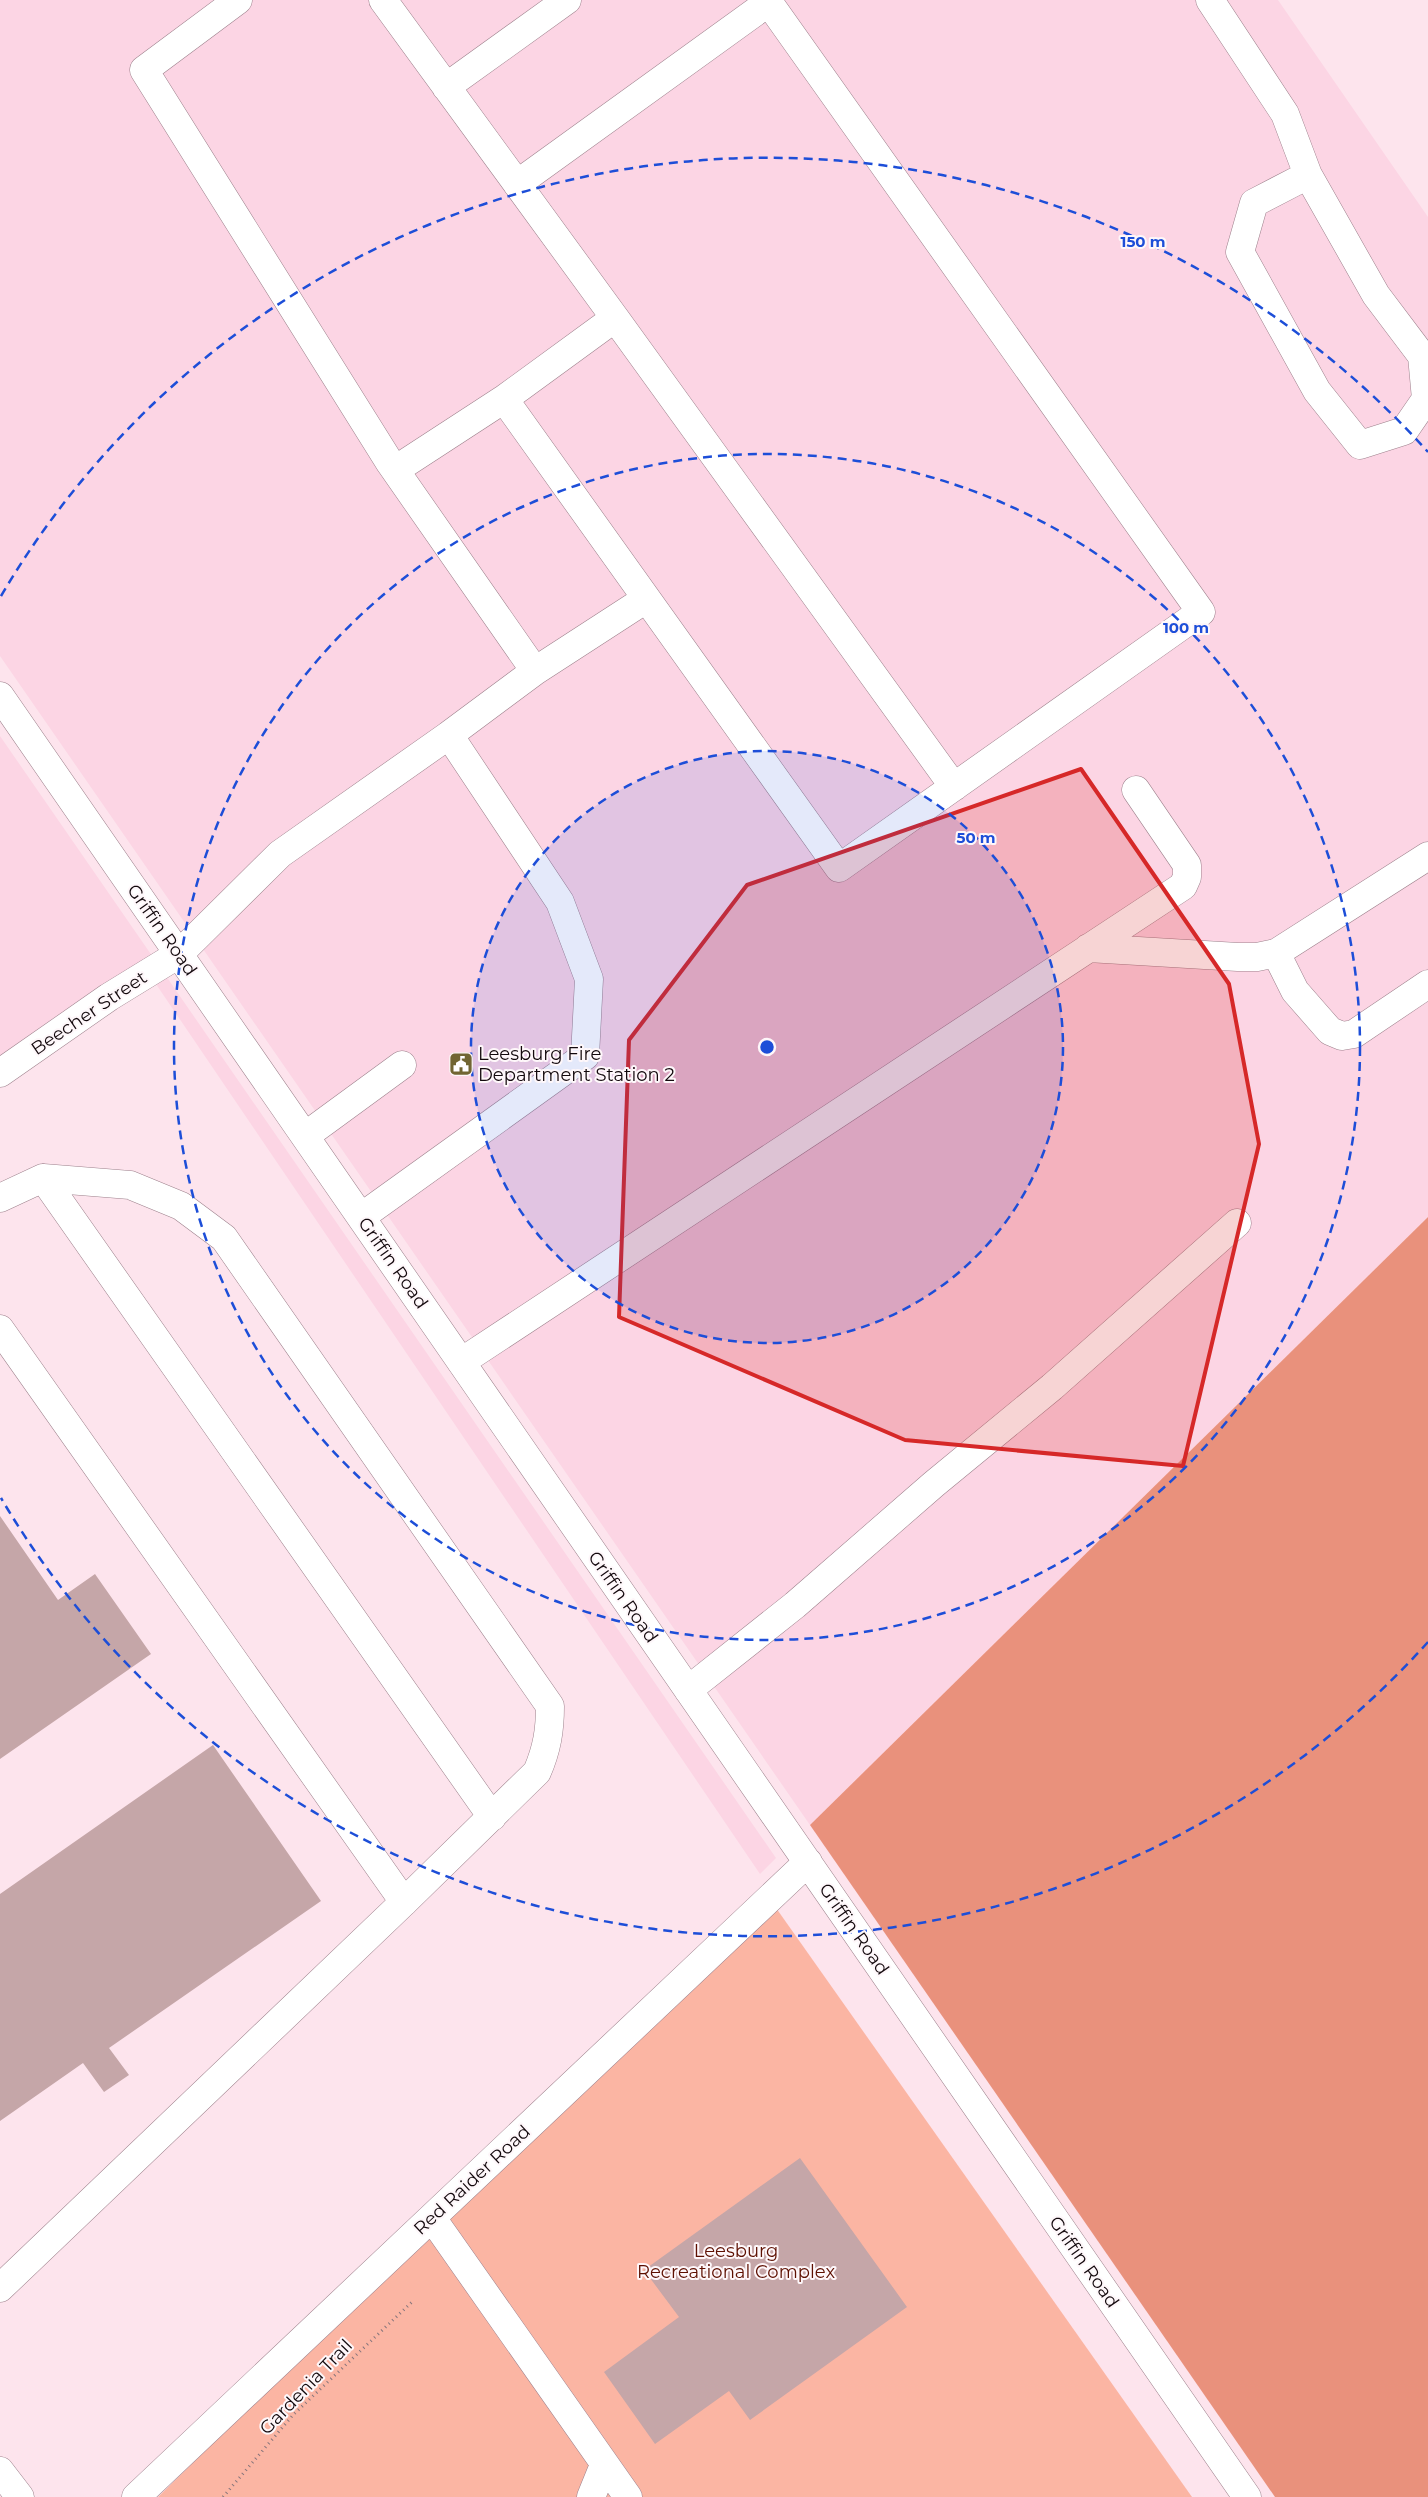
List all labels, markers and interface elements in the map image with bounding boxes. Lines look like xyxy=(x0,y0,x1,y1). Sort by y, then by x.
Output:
text: 150 m xyxy=(1121,232,1165,251)
text: 100 m xyxy=(1163,618,1209,637)
text: 50 m xyxy=(956,828,996,847)
street label: Griffin Road xyxy=(122,880,202,980)
street label: Beecher Street xyxy=(27,966,151,1060)
centre of rings xyxy=(758,1038,776,1056)
place label: Leesburg Fire Department Station 2 xyxy=(478,1043,675,1086)
public building icon: Leesburg Fire Department Station 2 xyxy=(448,1051,474,1077)
street label: Griffin Road xyxy=(353,1213,433,1313)
street label: Griffin Road xyxy=(583,1547,663,1647)
street label: Griffin Road xyxy=(814,1879,894,1979)
street label: Red Raider Road xyxy=(409,2120,535,2240)
street label: Griffin Road xyxy=(1044,2212,1124,2312)
park label: Leesburg Recreational Complex xyxy=(637,2240,835,2283)
street label: Gardenia Trail xyxy=(255,2335,357,2439)

